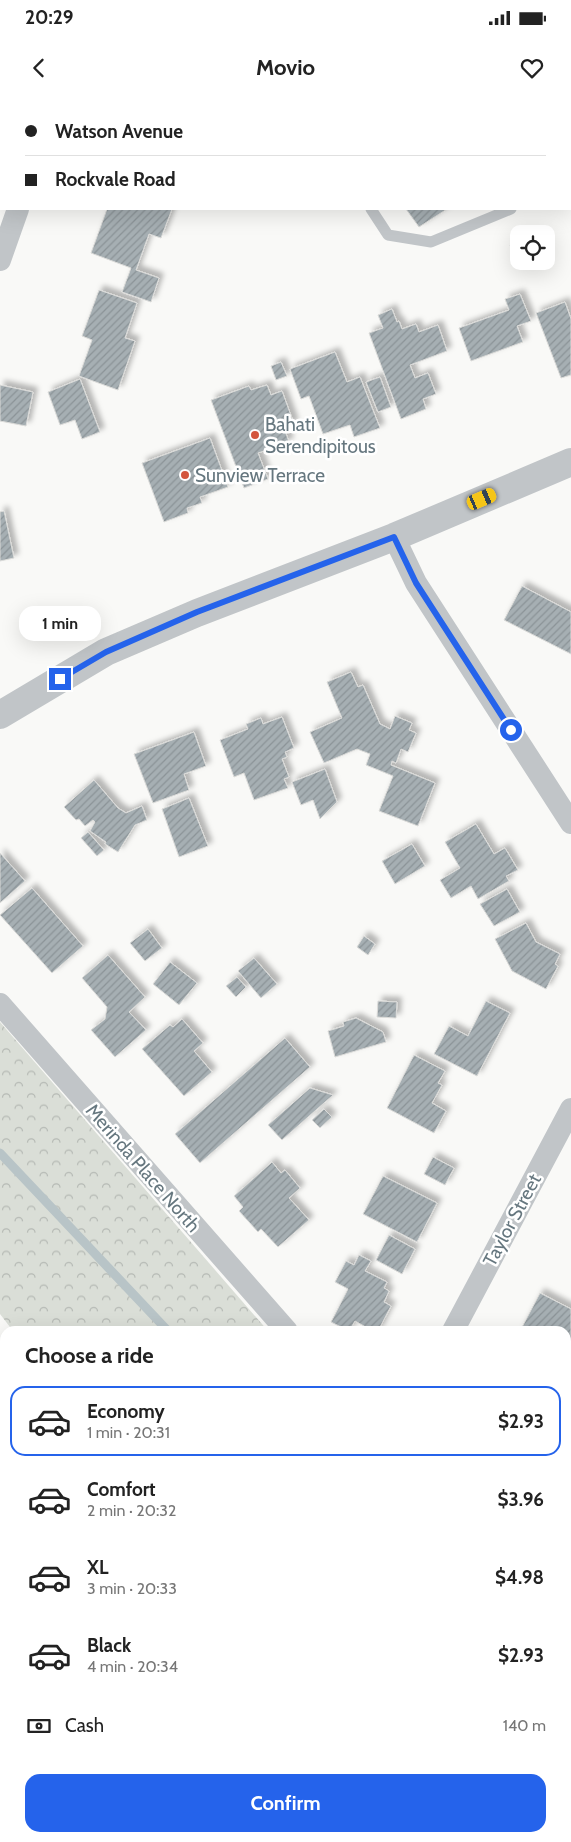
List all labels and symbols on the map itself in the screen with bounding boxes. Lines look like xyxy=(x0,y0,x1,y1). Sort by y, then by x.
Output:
place label: Bahati Serendipitous xyxy=(265,413,376,458)
marker: Bahati Serendipitous xyxy=(249,429,261,441)
place label: Sunview Terrace xyxy=(195,464,325,487)
marker: Sunview Terrace xyxy=(179,469,191,481)
car xyxy=(465,486,498,512)
callout: 1 min xyxy=(19,606,101,642)
route end xyxy=(49,668,71,690)
route start xyxy=(500,719,522,741)
street label: Merinda Place North xyxy=(81,1099,205,1237)
street label: Taylor Street xyxy=(478,1169,546,1270)

